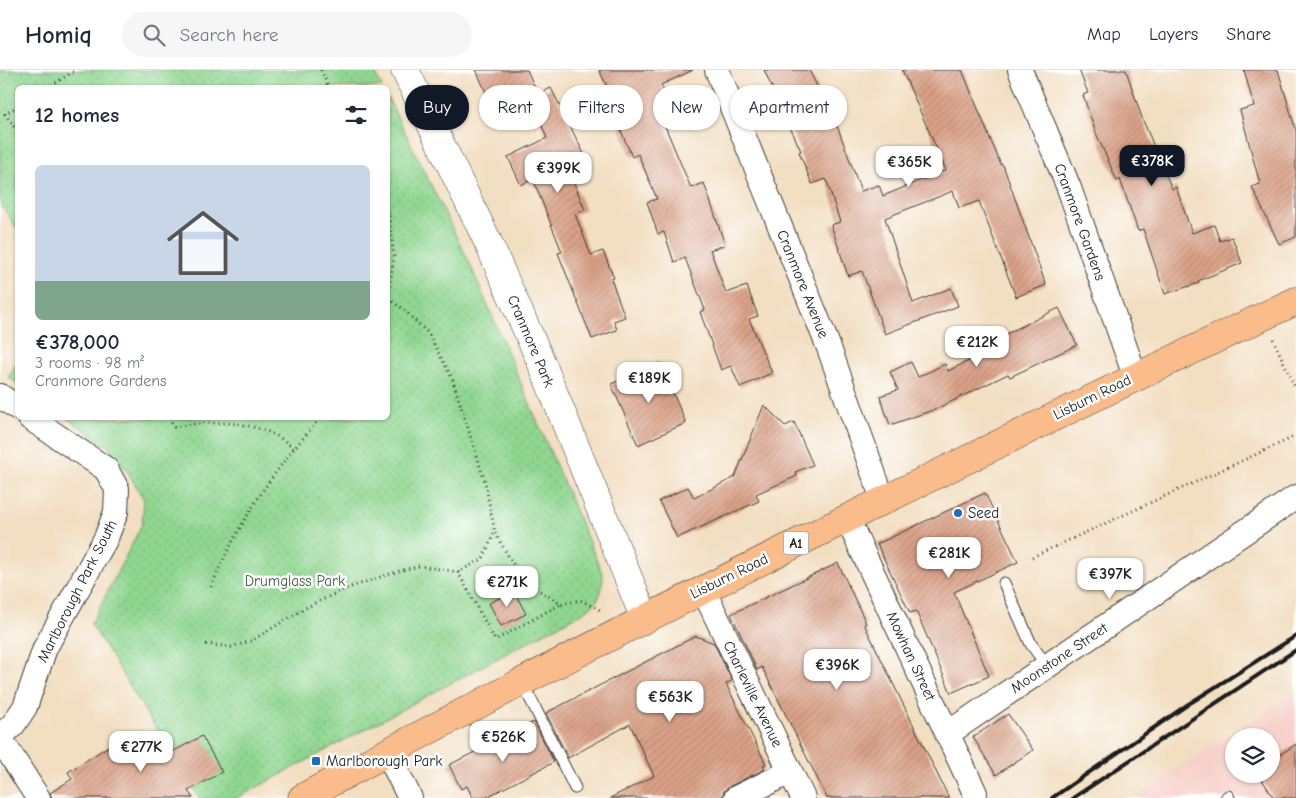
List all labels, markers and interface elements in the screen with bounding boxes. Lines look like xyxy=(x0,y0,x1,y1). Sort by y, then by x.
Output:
search box xyxy=(122,12,472,57)
text: Homiq xyxy=(25,21,92,49)
icon: search xyxy=(140,21,168,49)
text: Search here xyxy=(180,24,279,46)
text: Map xyxy=(1087,24,1121,45)
text: Layers xyxy=(1149,24,1198,45)
text: Share xyxy=(1226,24,1271,45)
chip: Buy xyxy=(405,85,469,130)
chip: Rent xyxy=(479,85,550,130)
chip: Filters xyxy=(560,85,643,130)
chip: New xyxy=(653,85,720,130)
chip: Apartment xyxy=(730,85,847,130)
icon: filters xyxy=(342,101,370,129)
text: 12 homes xyxy=(35,103,119,127)
pin: €378K xyxy=(1117,144,1187,187)
pin: €365K xyxy=(874,146,944,188)
pin: €399K xyxy=(523,152,593,194)
text: €378K xyxy=(1131,152,1173,170)
text: €365K xyxy=(887,153,931,171)
text: €399K xyxy=(536,159,580,177)
street label: Cranmore Gardens xyxy=(1050,161,1110,283)
icon: home xyxy=(158,198,248,288)
street label: Cranmore Avenue xyxy=(773,227,833,341)
street label: Cranmore Park xyxy=(504,292,559,390)
pin: €212K xyxy=(942,326,1012,368)
text: €378,000 xyxy=(35,330,119,354)
text: €212K xyxy=(956,333,998,351)
text: 3 rooms · 98 m² xyxy=(35,354,144,372)
pin: €189K xyxy=(614,362,684,404)
text: €189K xyxy=(628,369,670,387)
street label: Lisburn Road xyxy=(1050,370,1134,424)
text: Cranmore Gardens xyxy=(35,372,167,390)
place label: Seed xyxy=(968,504,999,522)
marker: Seed xyxy=(952,507,964,519)
street label: Marlborough Park South xyxy=(33,517,121,665)
road number: A1 xyxy=(784,532,808,554)
pin: €281K xyxy=(914,536,984,579)
text: €281K xyxy=(928,544,970,562)
street label: Lisburn Road xyxy=(687,549,771,603)
pin: €397K xyxy=(1075,558,1145,600)
text: €397K xyxy=(1088,565,1132,583)
pin: €271K xyxy=(472,566,542,608)
park label: Drumglass Park xyxy=(245,572,346,590)
text: €271K xyxy=(486,573,528,591)
street label: Mowhan Street xyxy=(883,609,940,704)
street label: Moonstone Street xyxy=(1007,619,1112,697)
street label: Charleville Avenue xyxy=(719,638,787,751)
pin: €396K xyxy=(802,648,872,691)
text: €396K xyxy=(815,656,859,674)
pin: €563K xyxy=(635,680,705,723)
text: €563K xyxy=(648,688,692,706)
pin: €526K xyxy=(468,720,538,763)
text: €526K xyxy=(481,728,525,746)
map controls xyxy=(1225,728,1280,783)
button: layers xyxy=(1225,728,1280,783)
pin: €277K xyxy=(106,730,176,773)
text: €277K xyxy=(120,738,162,756)
place label: Marlborough Park xyxy=(326,752,443,770)
marker: Marlborough Park xyxy=(310,755,322,767)

